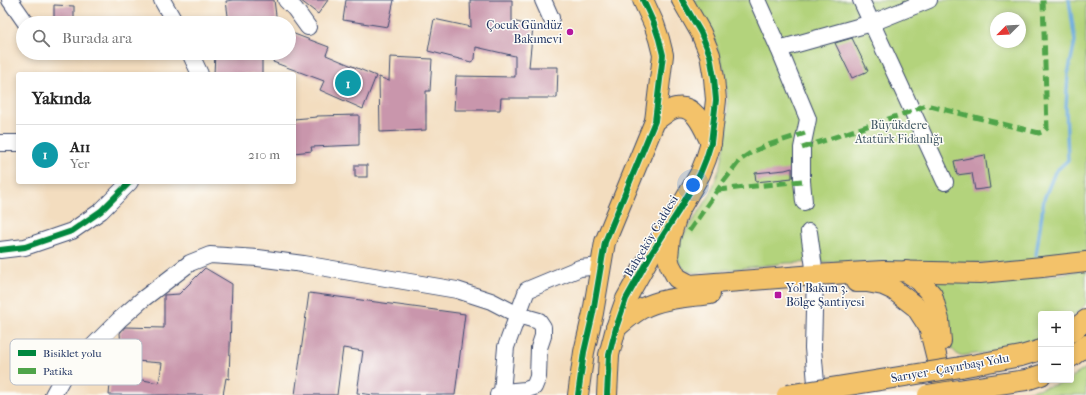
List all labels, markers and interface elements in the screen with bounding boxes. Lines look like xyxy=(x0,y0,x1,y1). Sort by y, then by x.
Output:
north arrow xyxy=(990,12,1026,48)
search box xyxy=(16,16,296,60)
place label: Çocuk Gündüz Bakımevi xyxy=(486,18,563,46)
icon: search xyxy=(30,27,52,49)
marker: Çocuk Gündüz Bakımevi xyxy=(565,27,575,37)
text: Burada ara xyxy=(62,29,132,47)
pin: 1 xyxy=(335,68,361,98)
text: Yakında xyxy=(32,88,91,108)
park label: Büyükdere Atatürk Fidanlığı xyxy=(854,118,944,146)
text: A11 xyxy=(70,138,90,156)
text: 1 xyxy=(43,147,47,162)
text: 210 m xyxy=(248,147,280,162)
text: Yer xyxy=(70,156,90,171)
your location xyxy=(683,175,703,195)
street label: Bahçeköy Caddesi xyxy=(621,192,682,280)
place label: Yol Bakım 3. Bölge Şantiyesi xyxy=(785,281,865,309)
marker: Yol Bakım 3. Bölge Şantiyesi xyxy=(773,290,783,300)
map controls xyxy=(1038,311,1074,383)
button: + xyxy=(1038,311,1074,347)
legend xyxy=(10,339,142,385)
text: Bisiklet yolu xyxy=(43,347,102,360)
button: − xyxy=(1038,347,1074,383)
street label: Sarıyer - Çayırbaşı Yolu xyxy=(890,351,1011,386)
text: Patika xyxy=(43,365,73,378)

